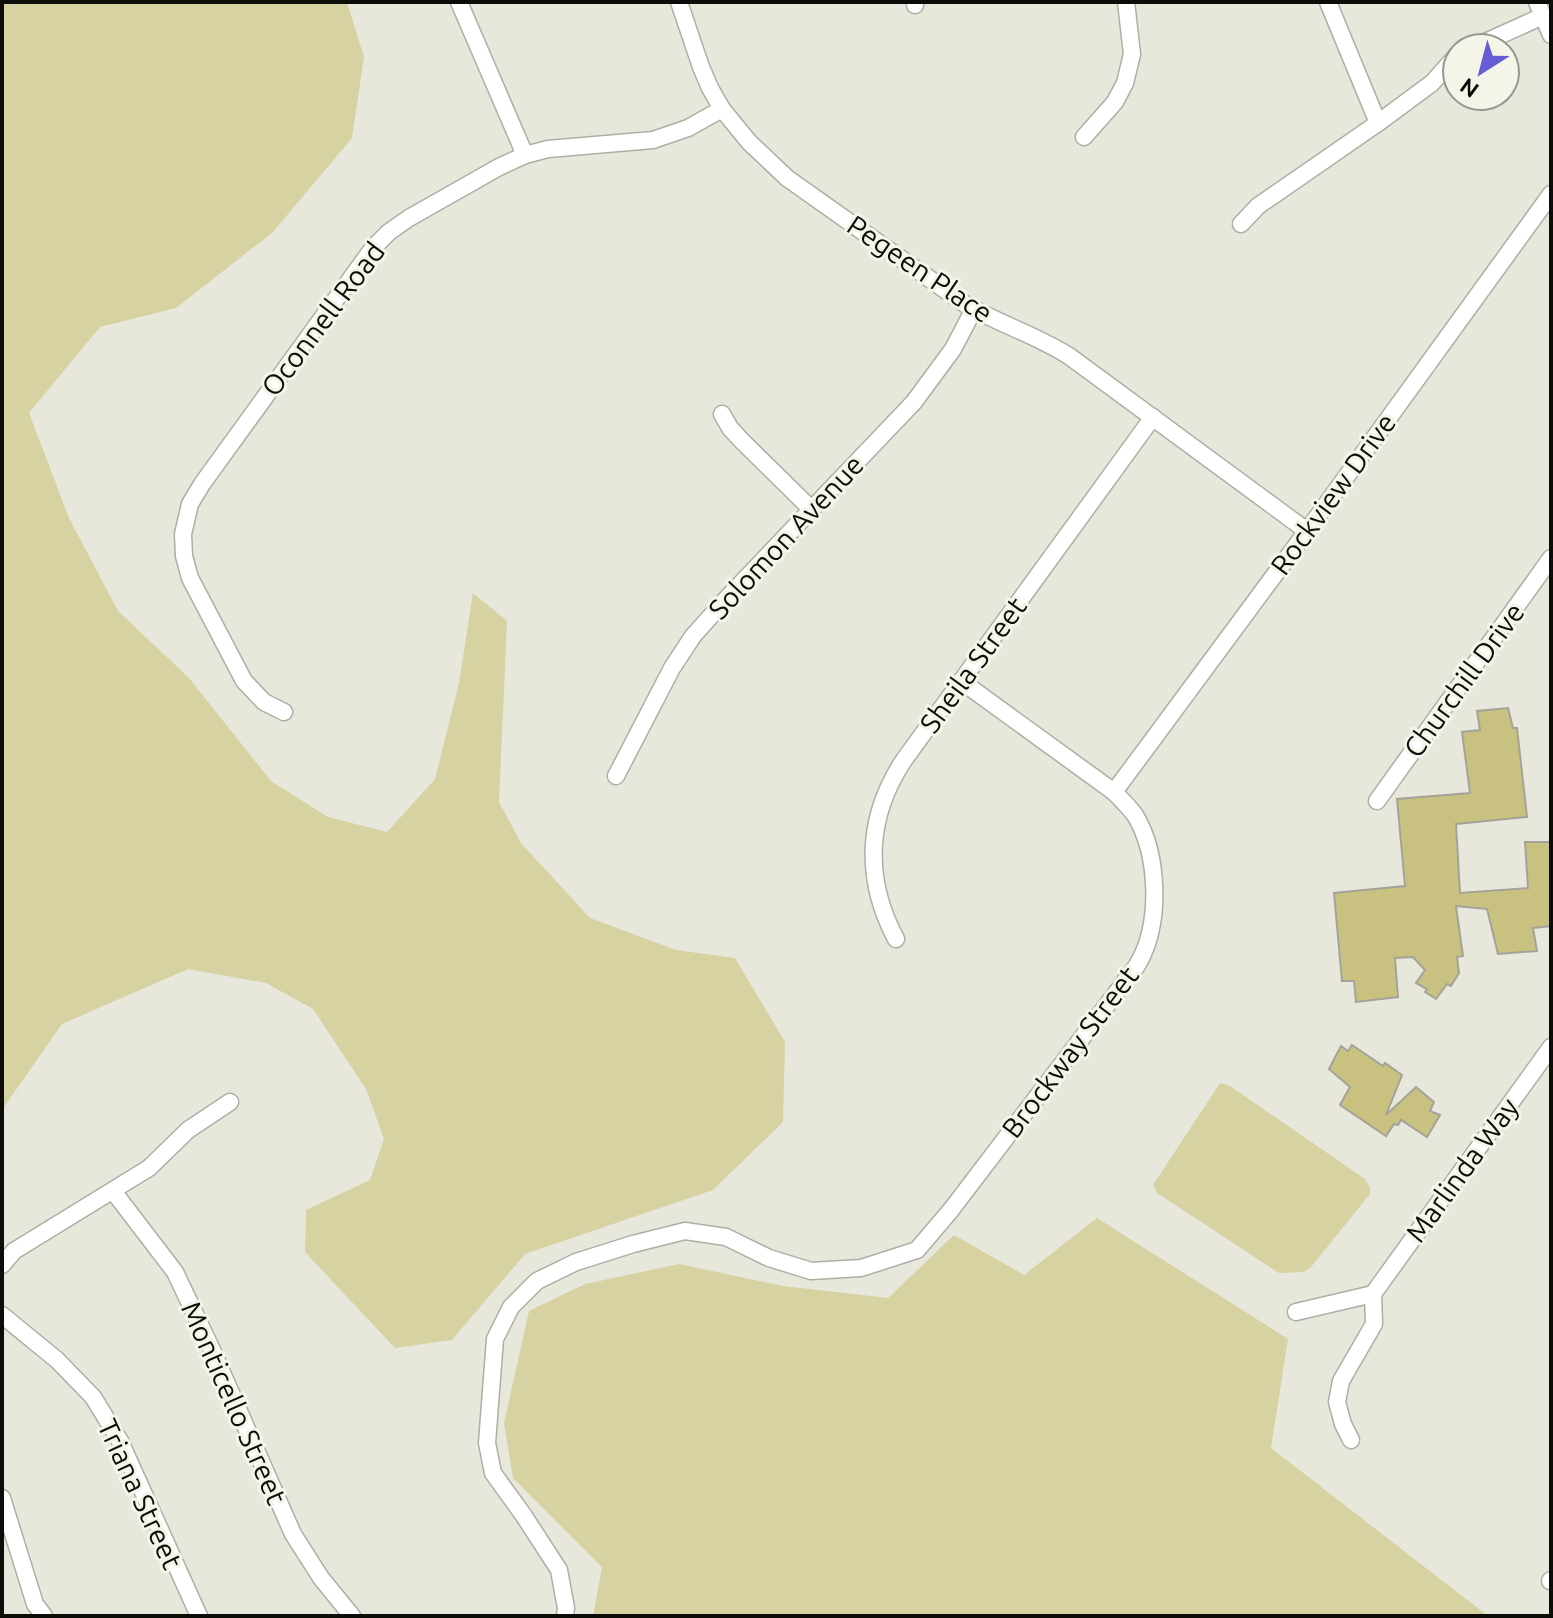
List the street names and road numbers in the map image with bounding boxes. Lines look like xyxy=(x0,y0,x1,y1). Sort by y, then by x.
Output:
street label: Pegeen Place xyxy=(842,209,999,328)
street label: Oconnell Road xyxy=(255,236,390,402)
street label: Rockview Drive xyxy=(1264,407,1401,580)
street label: Solomon Avenue xyxy=(702,449,869,625)
street label: Sheila Street xyxy=(913,591,1032,738)
street label: Churchill Drive xyxy=(1397,597,1530,763)
street label: Brockway Street xyxy=(995,960,1144,1143)
street label: Marlinda Way xyxy=(1399,1092,1524,1248)
street label: Monticello Street xyxy=(176,1297,293,1509)
street label: Triana Street xyxy=(92,1414,189,1573)

